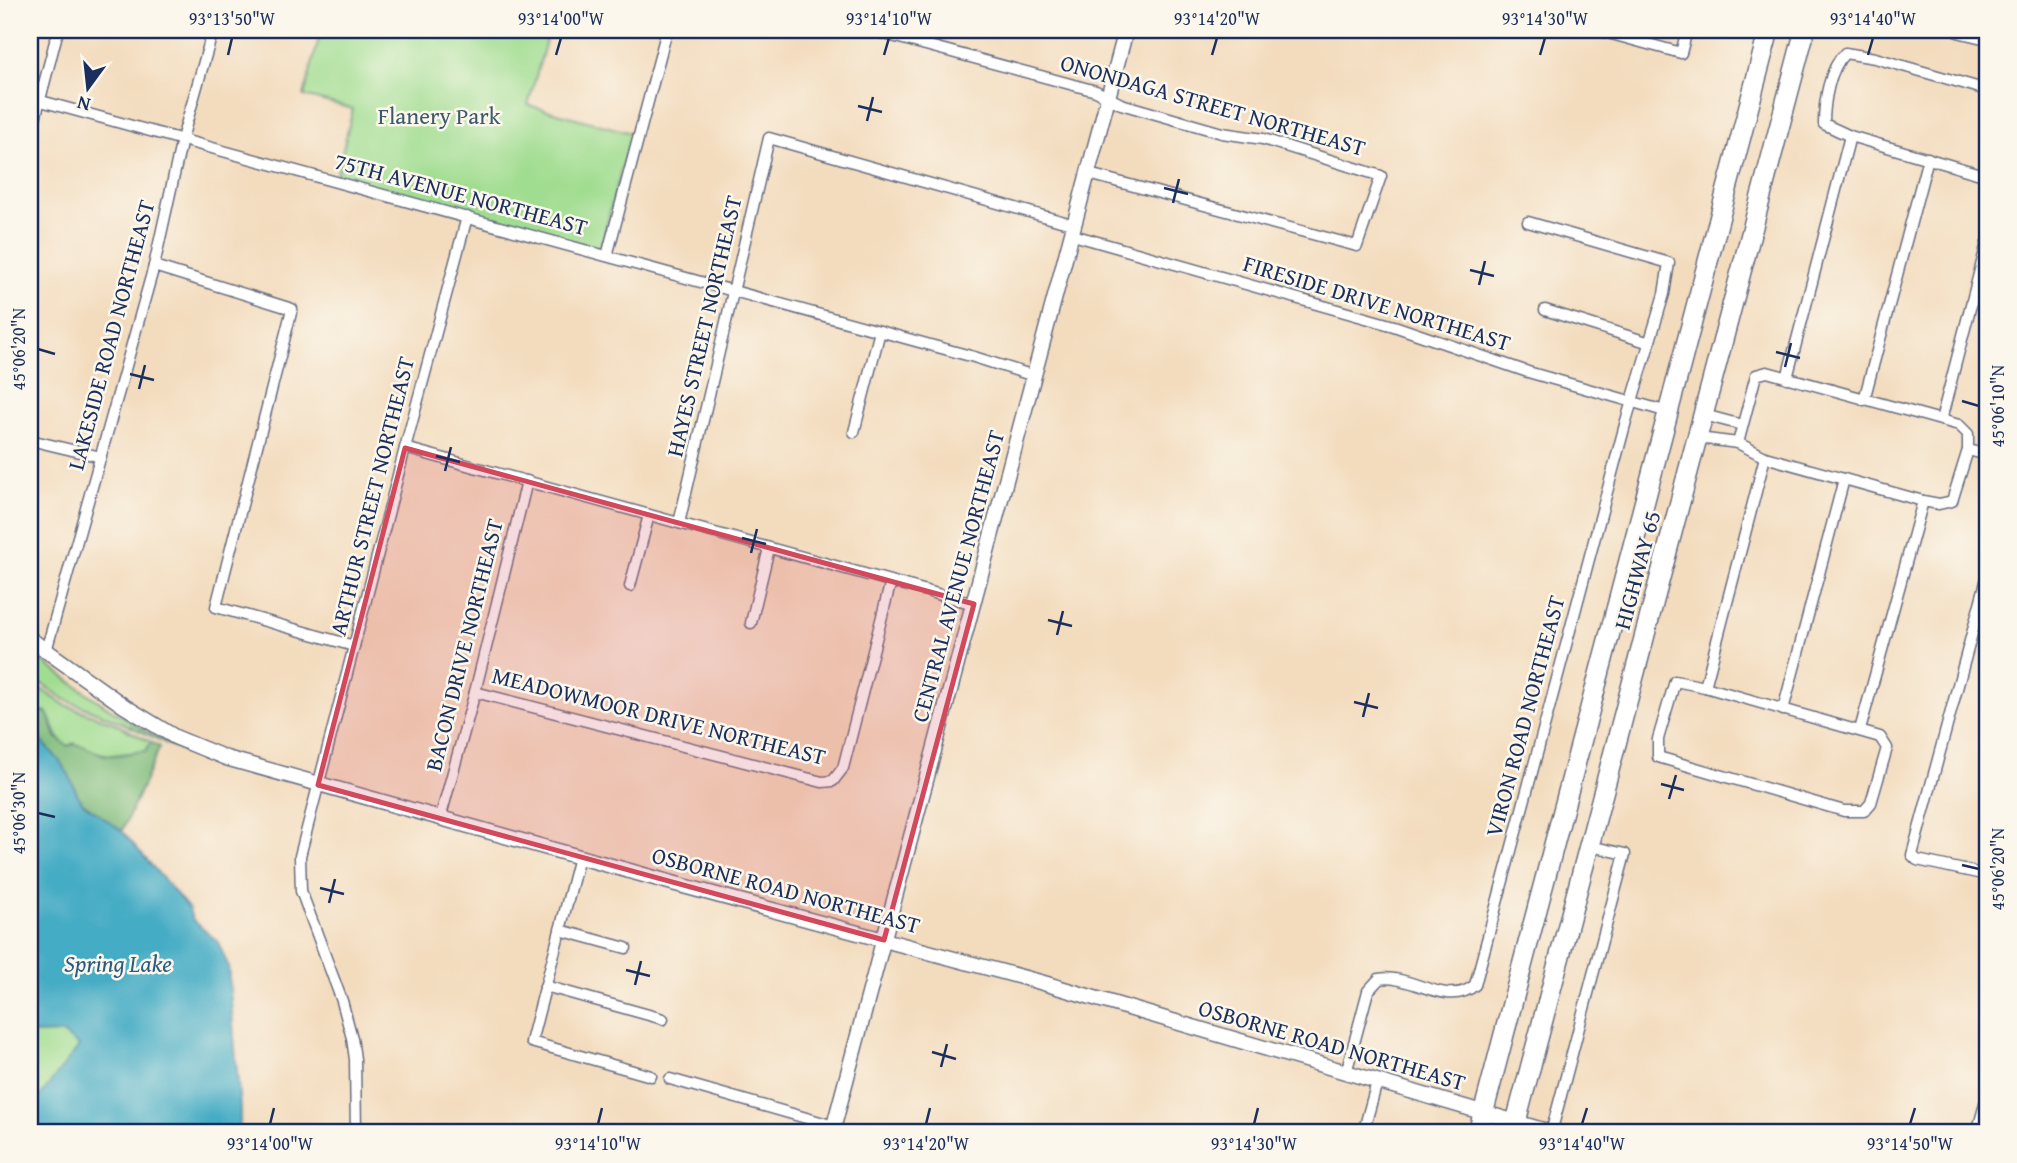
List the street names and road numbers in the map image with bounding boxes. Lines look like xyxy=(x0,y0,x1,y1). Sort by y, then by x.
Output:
street label: ONONDAGA STREET NORTHEAST xyxy=(1057,45,1370,164)
street label: 75TH AVENUE NORTHEAST xyxy=(331,144,591,243)
street label: HAYES STREET NORTHEAST xyxy=(657,192,750,460)
street label: LAKESIDE ROAD NORTHEAST xyxy=(59,196,163,474)
street label: FIRESIDE DRIVE NORTHEAST xyxy=(1239,246,1515,359)
street label: ARTHUR STREET NORTHEAST xyxy=(321,353,422,639)
street label: CENTRAL AVENUE NORTHEAST xyxy=(903,426,1012,725)
street label: HIGHWAY 65 xyxy=(1605,507,1668,633)
street label: BACON DRIVE NORTHEAST xyxy=(416,515,511,774)
street label: VIRON ROAD NORTHEAST xyxy=(1476,591,1573,840)
street label: MEADOWMOOR DRIVE NORTHEAST xyxy=(489,658,829,773)
street label: OSBORNE ROAD NORTHEAST xyxy=(648,838,924,941)
street label: OSBORNE ROAD NORTHEAST xyxy=(1195,991,1470,1098)

